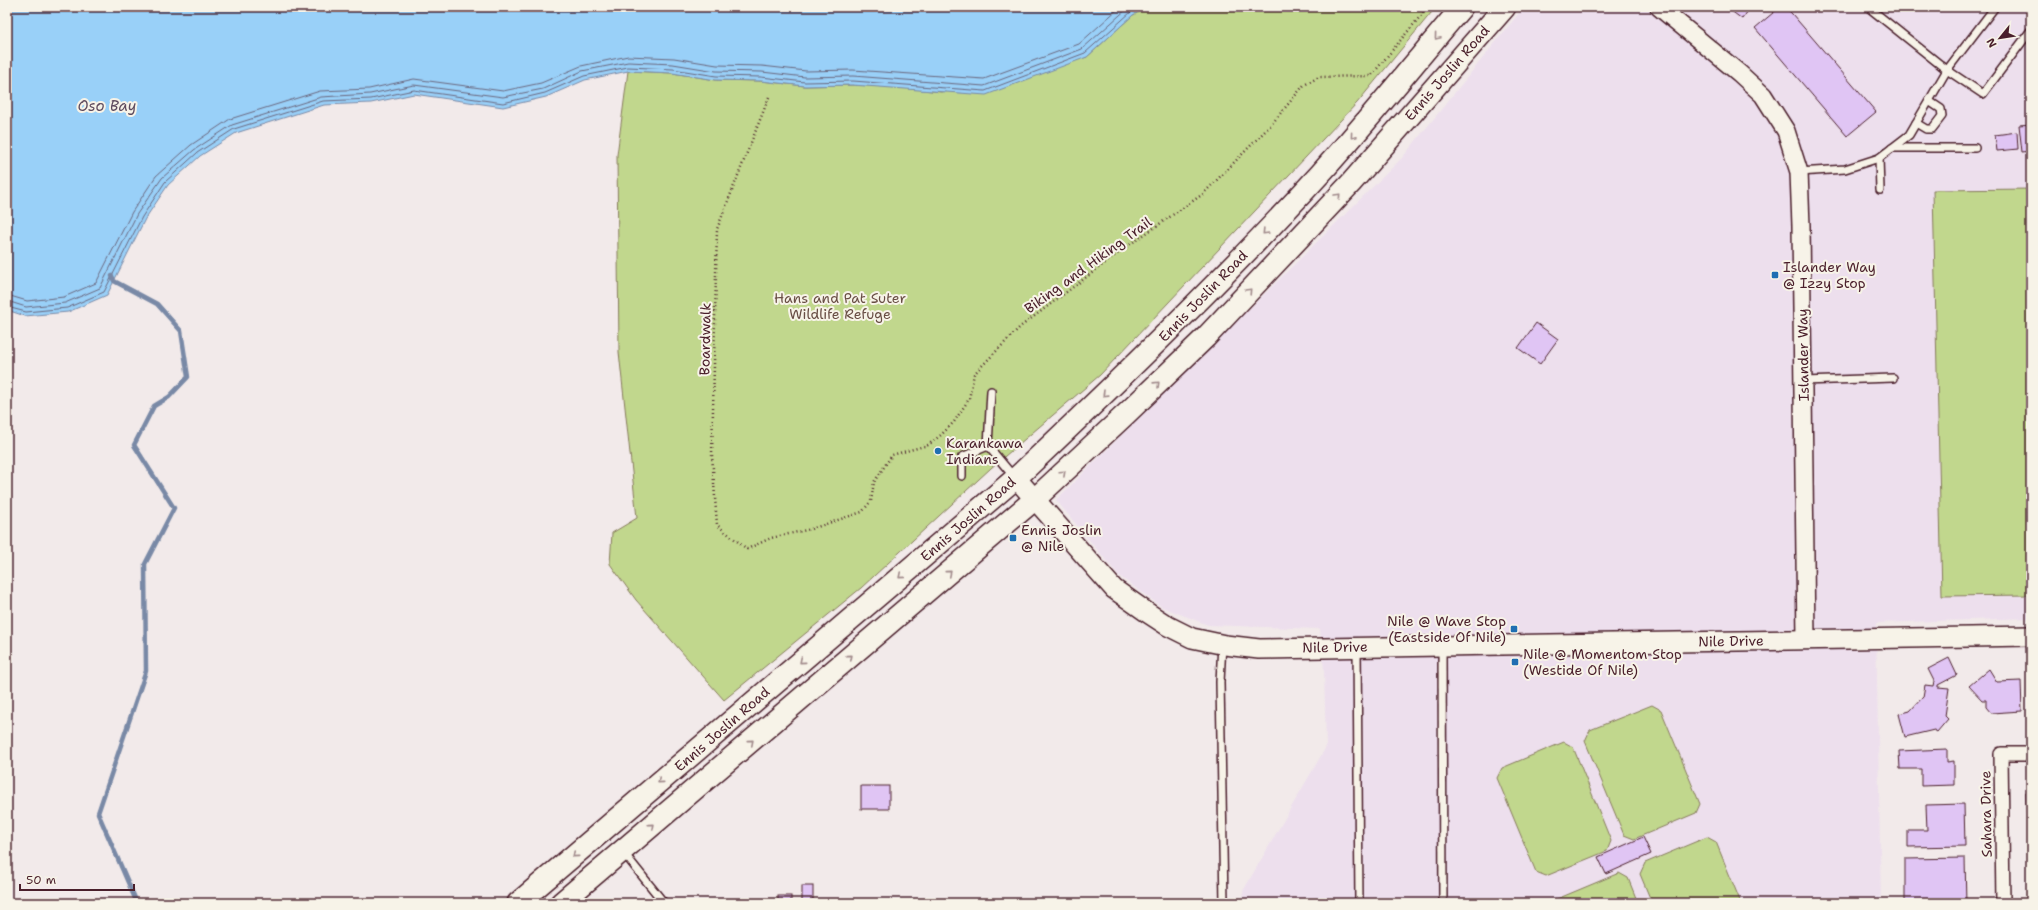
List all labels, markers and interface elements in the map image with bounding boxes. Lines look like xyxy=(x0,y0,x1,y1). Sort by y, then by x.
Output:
north arrow xyxy=(1980,18,2020,58)
street label: Ennis Joslin Road xyxy=(1401,22,1493,124)
one-way arrow xyxy=(1434,32,1441,39)
text: N xyxy=(1983,35,2000,50)
water label: Oso Bay xyxy=(78,96,136,116)
one-way arrow xyxy=(1350,131,1357,138)
one-way arrow xyxy=(1333,194,1340,201)
street label: Biking and Hiking Trail xyxy=(1021,212,1156,317)
one-way arrow xyxy=(1263,227,1270,234)
street label: Ennis Joslin Road xyxy=(1155,246,1251,346)
place label: Islander Way @ Izzy Stop xyxy=(1783,258,1876,292)
marker: Islander Way @ Izzy Stop xyxy=(1770,270,1780,280)
one-way arrow xyxy=(1244,288,1252,296)
park label: Hans and Pat Suter Wildlife Refuge xyxy=(774,289,906,323)
street label: Boardwalk xyxy=(695,302,715,376)
street label: Islander Way xyxy=(1793,308,1813,402)
one-way arrow xyxy=(1153,381,1160,388)
one-way arrow xyxy=(1102,389,1110,397)
place label: Karankawa Indians xyxy=(946,434,1023,468)
marker: Karankawa Indians xyxy=(933,446,943,456)
one-way arrow xyxy=(1058,470,1066,478)
street label: Ennis Joslin Road xyxy=(917,473,1019,565)
place label: Ennis Joslin @ Nile xyxy=(1021,521,1102,555)
marker: Ennis Joslin @ Nile xyxy=(1008,533,1018,543)
one-way arrow xyxy=(944,570,952,577)
one-way arrow xyxy=(898,572,905,579)
place label: Nile @ Wave Stop (Eastside Of Nile) xyxy=(1387,612,1506,646)
marker: Nile @ Wave Stop (Eastside Of Nile) xyxy=(1509,624,1519,634)
street label: Nile Drive xyxy=(1698,631,1764,651)
street label: Nile Drive xyxy=(1302,637,1368,657)
place label: Nile @ Momentom Stop (Westide Of Nile) xyxy=(1523,645,1682,679)
one-way arrow xyxy=(846,655,853,662)
one-way arrow xyxy=(799,656,806,663)
marker: Nile @ Momentom Stop (Westide Of Nile) xyxy=(1510,657,1520,667)
street label: Ennis Joslin Road xyxy=(671,683,773,775)
one-way arrow xyxy=(747,740,754,747)
street label: Sahara Drive xyxy=(1976,770,1996,858)
one-way arrow xyxy=(658,777,665,784)
one-way arrow xyxy=(648,824,655,831)
one-way arrow xyxy=(572,850,579,857)
scale bar xyxy=(20,866,134,892)
text: 50 m xyxy=(26,872,56,888)

